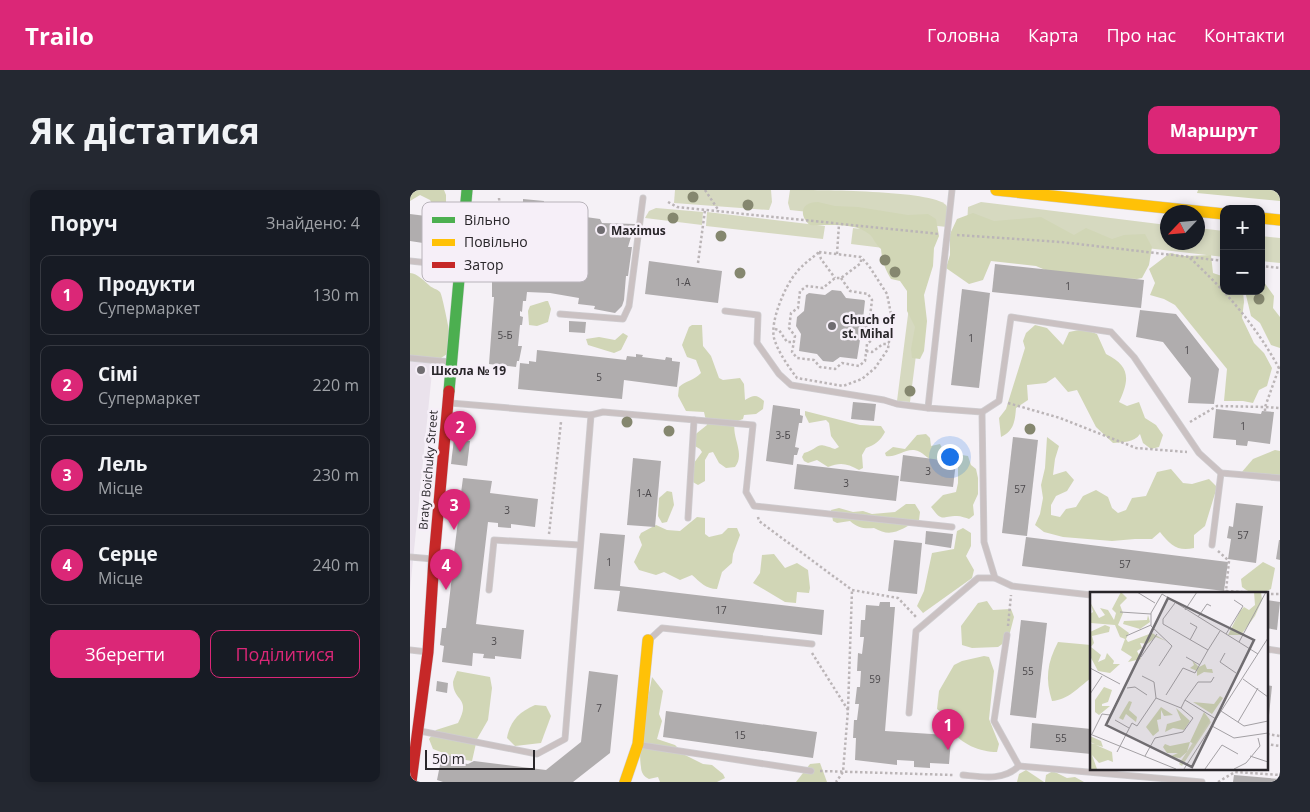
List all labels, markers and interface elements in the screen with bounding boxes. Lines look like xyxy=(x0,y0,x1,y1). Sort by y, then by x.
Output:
text: Trailo xyxy=(25,19,94,52)
text: Головна xyxy=(927,23,1000,47)
text: Карта xyxy=(1028,23,1078,47)
text: Про нас xyxy=(1106,23,1176,47)
text: Контакти xyxy=(1204,23,1285,47)
button: Маршрут xyxy=(1148,106,1280,154)
text: Як дістатися xyxy=(30,107,260,154)
legend xyxy=(422,202,588,282)
north arrow xyxy=(1160,205,1205,250)
map controls xyxy=(1220,205,1265,295)
button: + xyxy=(1220,205,1265,250)
text: Поруч xyxy=(50,209,118,237)
text: Вільно xyxy=(464,210,510,229)
text: Знайдено: 4 xyxy=(266,212,360,234)
place label: Maximus xyxy=(611,222,666,239)
marker: Maximus xyxy=(595,224,607,236)
text: Повільно xyxy=(464,232,528,251)
button: − xyxy=(1220,250,1265,295)
text: Затор xyxy=(464,255,504,274)
text: Продукти xyxy=(98,271,195,297)
house number: 1-А xyxy=(675,275,691,289)
house number: 1 xyxy=(1065,279,1071,293)
text: 1 xyxy=(62,284,72,306)
text: 130 m xyxy=(313,284,359,306)
text: Супермаркет xyxy=(98,297,200,319)
place label: Chuch of st. Mihal xyxy=(842,311,896,342)
marker: Chuch of st. Mihal xyxy=(826,320,838,332)
house number: 5-Б xyxy=(497,328,513,342)
house number: 1 xyxy=(968,331,974,345)
house number: 1 xyxy=(1184,343,1190,357)
text: Сімі xyxy=(98,361,138,387)
place label: Школа № 19 xyxy=(431,362,506,379)
marker: Школа № 19 xyxy=(415,364,427,376)
house number: 5 xyxy=(596,370,602,384)
text: 2 xyxy=(62,374,72,396)
text: 220 m xyxy=(313,374,359,396)
text: Супермаркет xyxy=(98,387,200,409)
street label: Braty Boichuky Street xyxy=(414,409,442,531)
pin: 2 xyxy=(444,411,476,452)
house number: 1 xyxy=(1240,419,1246,433)
house number: 3-Б xyxy=(775,428,791,442)
your location xyxy=(937,444,963,470)
text: Лель xyxy=(98,451,147,477)
text: 3 xyxy=(62,464,72,486)
text: 230 m xyxy=(313,464,359,486)
house number: 3 xyxy=(925,464,931,478)
house number: 3 xyxy=(843,476,849,490)
text: Місце xyxy=(98,477,143,499)
house number: 57 xyxy=(1014,482,1026,496)
house number: 1-А xyxy=(636,486,652,500)
pin: 3 xyxy=(438,489,470,530)
house number: 3 xyxy=(504,503,510,517)
house number: 57 xyxy=(1237,528,1249,542)
text: Серце xyxy=(98,541,158,567)
pin: 4 xyxy=(430,549,462,590)
text: 4 xyxy=(62,554,72,576)
text: 240 m xyxy=(313,554,359,576)
house number: 1 xyxy=(606,555,612,569)
house number: 57 xyxy=(1119,557,1131,571)
text: Місце xyxy=(98,567,143,589)
inset map xyxy=(1090,592,1268,770)
house number: 17 xyxy=(715,603,727,617)
button: Зберегти xyxy=(50,630,200,678)
button: Поділитися xyxy=(210,630,360,678)
house number: 3 xyxy=(491,634,497,648)
house number: 55 xyxy=(1022,664,1034,678)
house number: 59 xyxy=(869,672,881,686)
house number: 7 xyxy=(596,701,602,715)
pin: 1 xyxy=(932,709,964,750)
house number: 15 xyxy=(734,728,746,742)
house number: 55 xyxy=(1055,731,1067,745)
scale bar xyxy=(425,747,535,770)
text: 50 m xyxy=(432,749,465,768)

